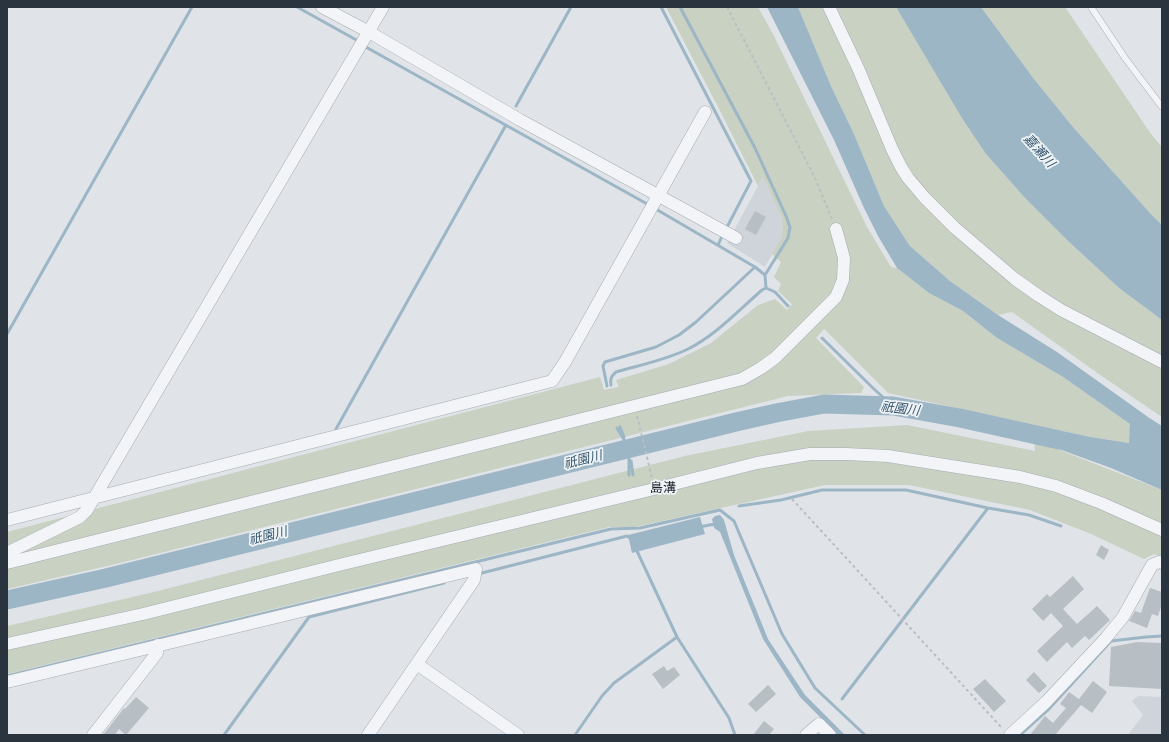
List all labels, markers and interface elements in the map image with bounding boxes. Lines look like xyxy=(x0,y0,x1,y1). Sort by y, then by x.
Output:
water label: 嘉瀬川 xyxy=(1020,131,1058,171)
water label: 祇園川 xyxy=(880,399,920,419)
water label: 祇園川 xyxy=(562,448,604,472)
district label: 島溝 xyxy=(650,480,676,496)
water label: 祇園川 xyxy=(247,524,289,548)

